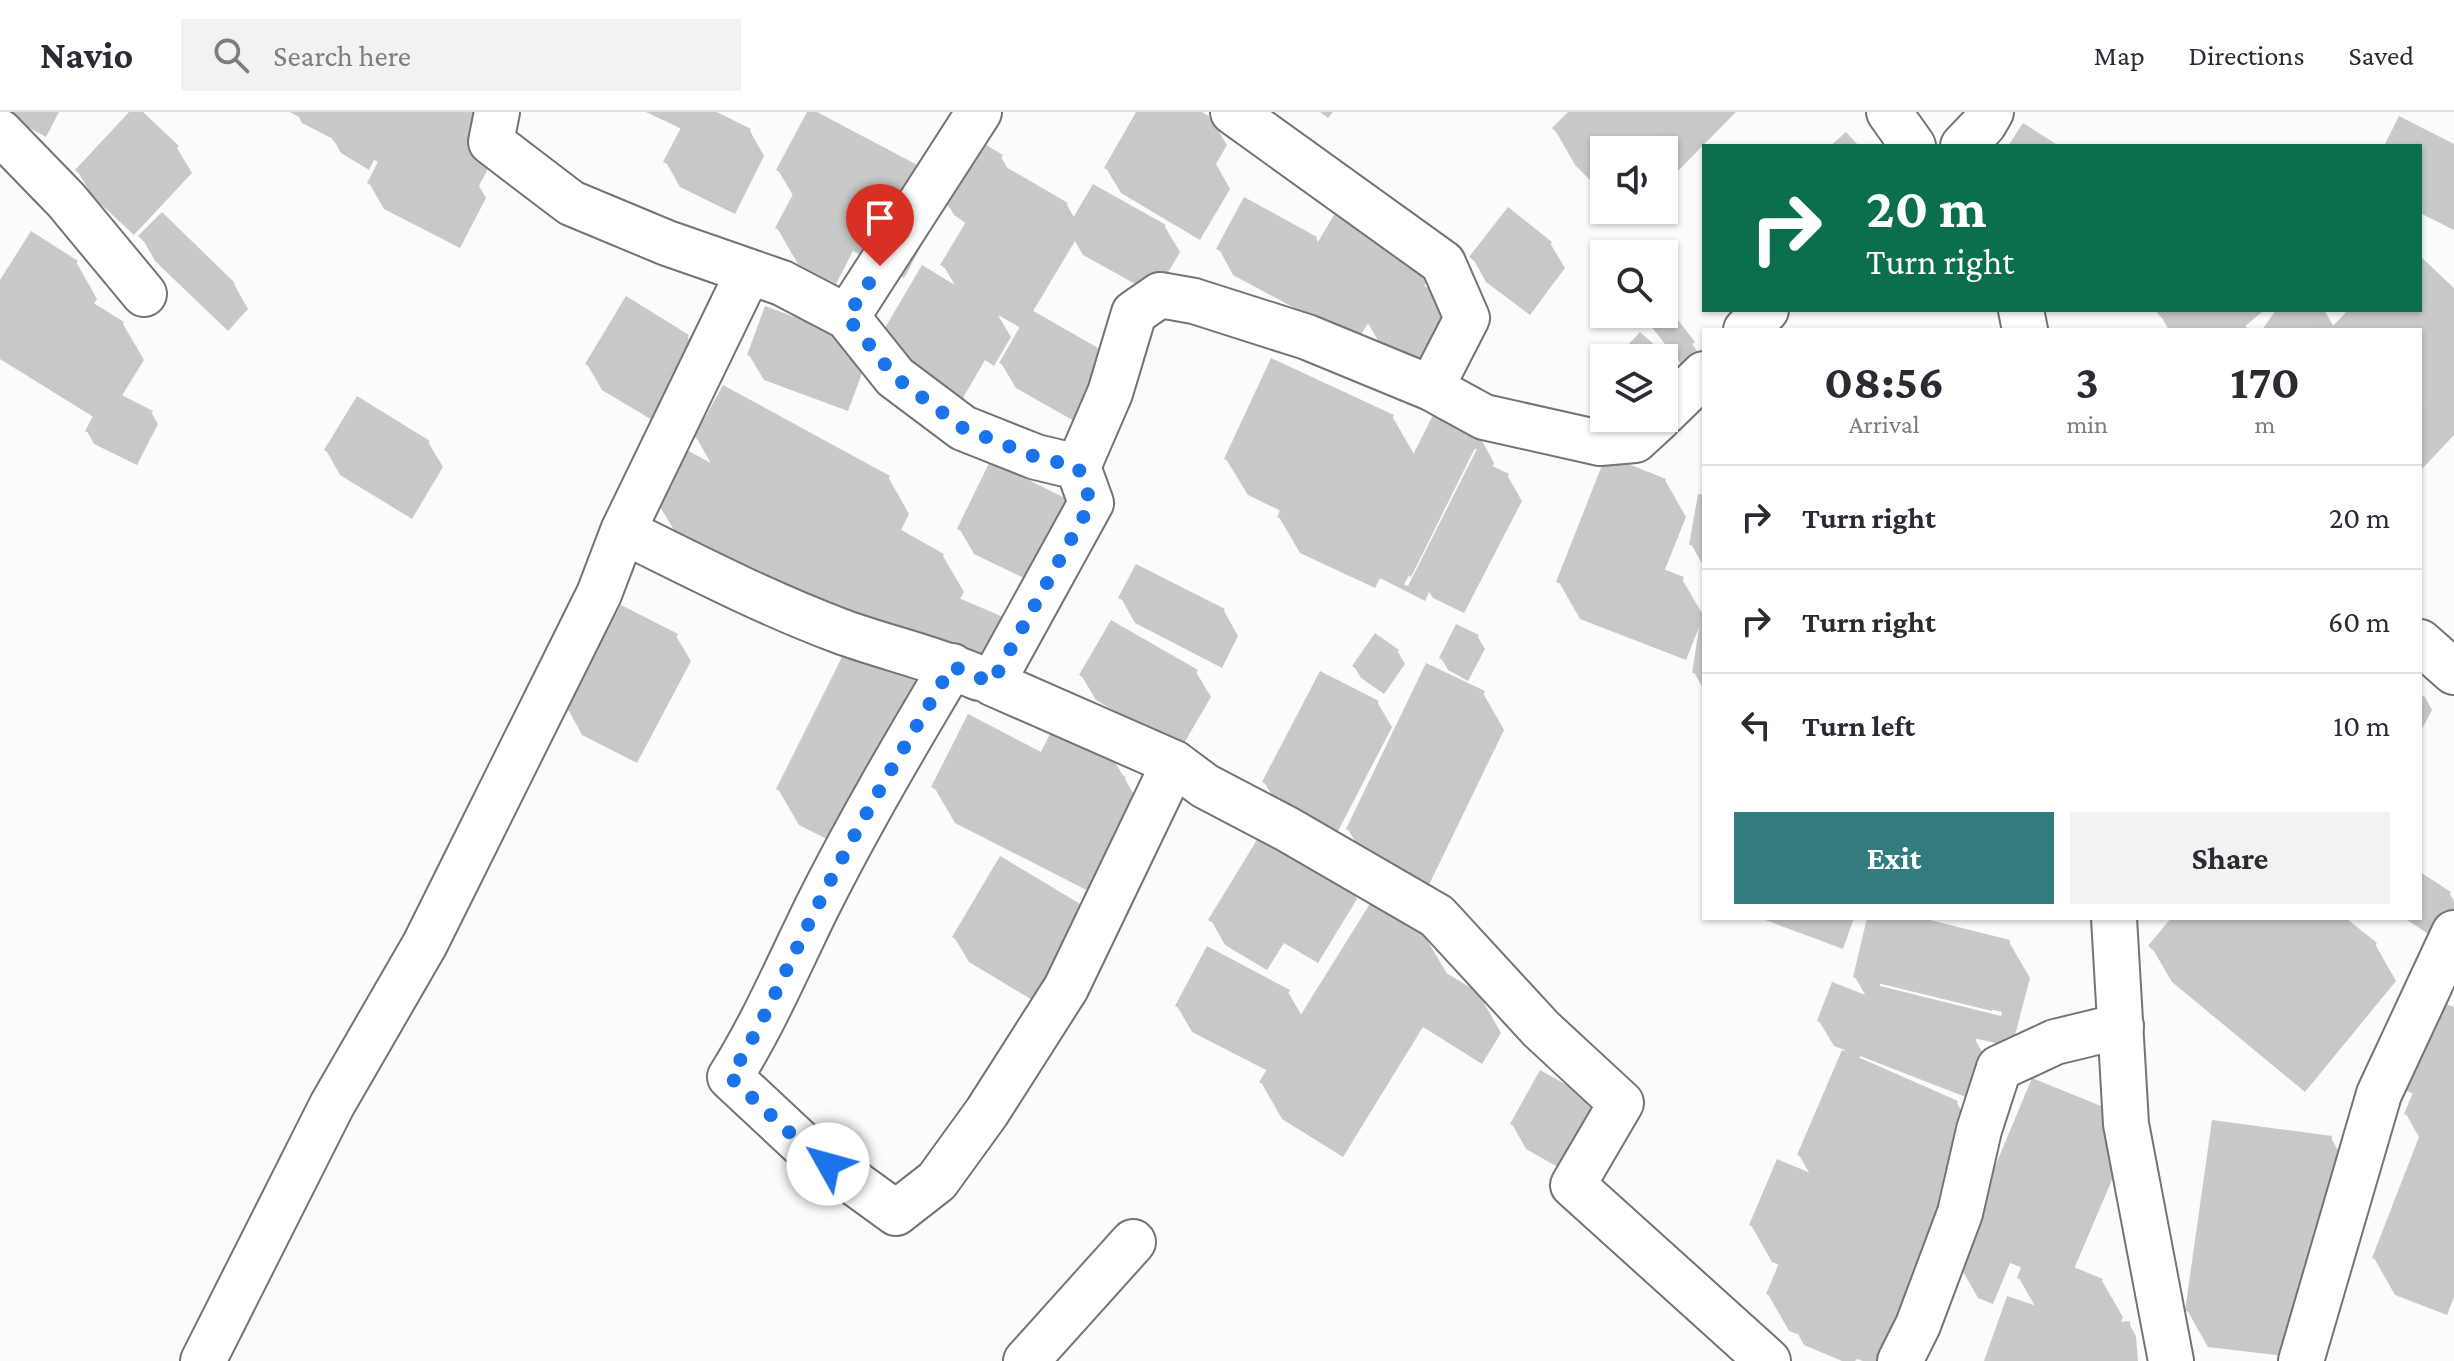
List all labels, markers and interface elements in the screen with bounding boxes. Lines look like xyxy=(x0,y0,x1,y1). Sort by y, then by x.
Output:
search box xyxy=(181,19,741,91)
icon: search xyxy=(209,33,253,77)
text: Navio xyxy=(40,34,133,76)
text: Search here xyxy=(273,39,411,72)
text: Map xyxy=(2094,40,2145,71)
text: Directions xyxy=(2189,40,2304,71)
text: Saved xyxy=(2348,40,2414,71)
map controls xyxy=(1590,136,1678,432)
button: sound xyxy=(1590,136,1678,224)
icon: right xyxy=(1734,176,1838,280)
text: 20 m xyxy=(1866,177,1987,239)
pin xyxy=(846,184,914,266)
icon: arrive xyxy=(858,196,902,240)
button: search xyxy=(1590,240,1678,328)
text: Turn right xyxy=(1866,242,2014,282)
button: layers xyxy=(1590,344,1678,432)
text: 08:56 xyxy=(1824,355,1944,408)
text: 3 xyxy=(2076,355,2099,408)
text: 170 xyxy=(2230,355,2300,408)
text: Arrival xyxy=(1849,410,1920,439)
text: min xyxy=(2066,410,2108,439)
text: m xyxy=(2255,410,2275,439)
icon: right xyxy=(1734,495,1778,539)
text: Turn right xyxy=(1802,501,1936,534)
text: 20 m xyxy=(2329,501,2390,534)
icon: right xyxy=(1734,599,1778,643)
text: Turn right xyxy=(1802,605,1936,638)
text: 60 m xyxy=(2328,605,2390,638)
icon: left xyxy=(1734,703,1778,747)
text: Turn left xyxy=(1802,709,1915,742)
text: 10 m xyxy=(2333,709,2390,742)
button: Exit xyxy=(1734,812,2054,904)
button: Share xyxy=(2070,812,2390,904)
position arrow xyxy=(786,1122,870,1206)

